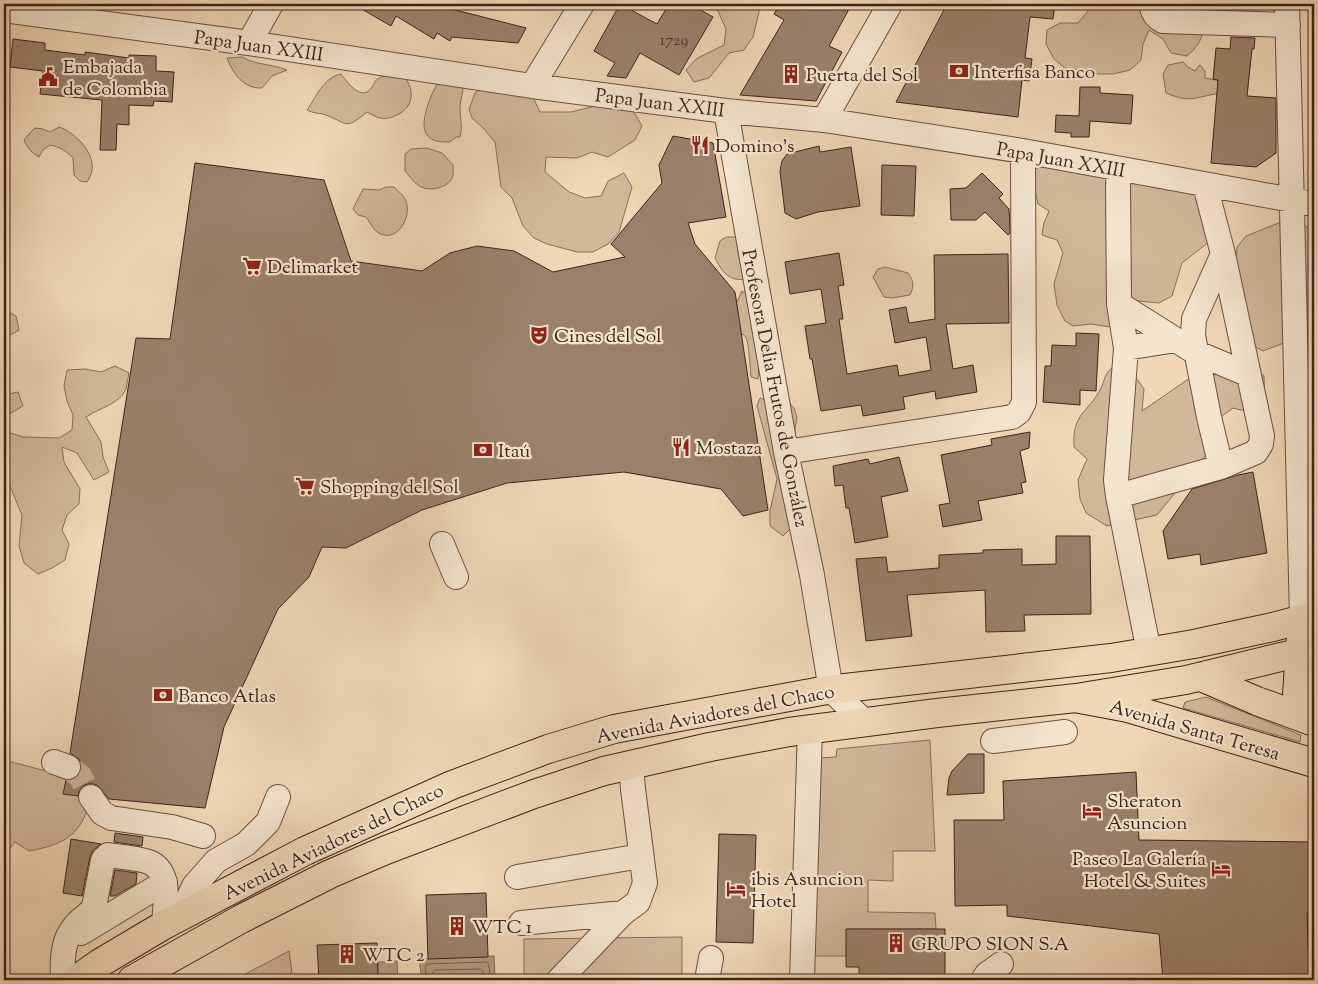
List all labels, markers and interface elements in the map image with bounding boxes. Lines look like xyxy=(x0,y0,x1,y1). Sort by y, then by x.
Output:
street label: Papa Juan XXIII xyxy=(192,25,325,70)
house number: 1729 xyxy=(660,30,689,53)
place label: Embajada de Colombia xyxy=(63,55,167,104)
bank icon: Interfisa Banco xyxy=(948,60,970,82)
place label: Interfisa Banco xyxy=(974,60,1095,87)
building icon: Puerta del Sol xyxy=(780,63,802,85)
place label: Puerta del Sol xyxy=(806,63,918,90)
public building icon: Embajada de Colombia xyxy=(37,66,59,88)
street label: Papa Juan XXIII xyxy=(593,83,726,126)
restaurant icon: Domino's xyxy=(689,134,711,156)
place label: Domino's xyxy=(715,134,794,161)
street label: Papa Juan XXIII xyxy=(994,137,1127,186)
street label: Profesora Delia Frutos de González xyxy=(733,247,814,530)
supermarket icon: Delimarket xyxy=(241,255,263,277)
place label: Delimarket xyxy=(267,255,358,282)
theatre icon: Cines del Sol xyxy=(528,324,550,346)
place label: Cines del Sol xyxy=(554,324,661,351)
restaurant icon: Mostaza xyxy=(670,436,692,458)
place label: Mostaza xyxy=(696,436,762,463)
bank icon: Itaú xyxy=(472,439,494,461)
place label: Itaú xyxy=(498,439,530,466)
supermarket icon: Shopping del Sol xyxy=(294,475,316,497)
place label: Shopping del Sol xyxy=(320,475,459,502)
street label: Avenida Aviadores del Chaco xyxy=(594,679,837,752)
bank icon: Banco Atlas xyxy=(152,684,174,706)
place label: Banco Atlas xyxy=(178,684,276,711)
street label: Avenida Santa Teresa xyxy=(1106,694,1283,769)
street label: Avenida Aviadores del Chaco xyxy=(219,778,449,908)
place label: Sheraton Asuncion xyxy=(1107,789,1187,838)
hotel icon: Sheraton Asuncion xyxy=(1081,800,1103,822)
place label: Paseo La Galería Hotel & Suites xyxy=(1072,847,1206,896)
hotel icon: Paseo La Galería Hotel & Suites xyxy=(1210,858,1232,880)
place label: ibis Asuncion Hotel xyxy=(751,867,864,916)
hotel icon: ibis Asuncion Hotel xyxy=(725,878,747,900)
building icon: WTC 1 xyxy=(446,915,468,937)
place label: WTC 1 xyxy=(472,915,533,942)
building icon: GRUPO SION S.A xyxy=(885,932,907,954)
place label: GRUPO SION S.A xyxy=(911,932,1070,959)
building icon: WTC 2 xyxy=(336,943,358,965)
place label: WTC 2 xyxy=(362,943,425,970)

